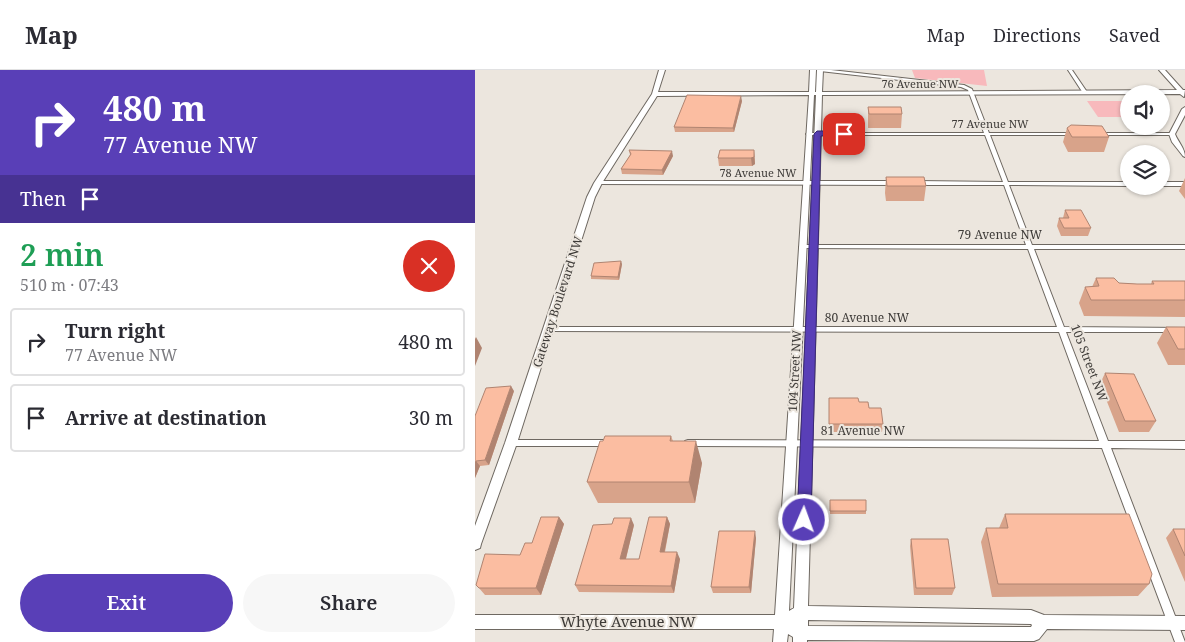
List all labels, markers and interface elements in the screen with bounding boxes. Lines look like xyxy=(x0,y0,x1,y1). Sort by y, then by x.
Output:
text: Map xyxy=(25,18,78,51)
text: Map xyxy=(927,23,965,47)
text: Directions xyxy=(993,23,1081,47)
text: Saved xyxy=(1109,23,1160,47)
street label: 76 Avenue NW xyxy=(881,76,959,91)
text: 480 m xyxy=(103,84,206,131)
map controls xyxy=(1120,85,1170,195)
button: sound xyxy=(1120,85,1170,135)
icon: right xyxy=(20,90,85,155)
pin xyxy=(823,113,865,155)
street label: 77 Avenue NW xyxy=(951,116,1029,131)
icon: arrive xyxy=(830,120,858,148)
text: 77 Avenue NW xyxy=(103,129,258,159)
button: layers xyxy=(1120,145,1170,195)
street label: 78 Avenue NW xyxy=(719,165,797,180)
icon: arrive xyxy=(76,185,104,213)
text: Then xyxy=(20,186,66,212)
street label: 79 Avenue NW xyxy=(958,226,1043,243)
text: 2 min xyxy=(20,234,104,275)
street label: Gateway Boulevard NW xyxy=(528,234,587,370)
button: close xyxy=(403,240,455,292)
text: 510 m · 07:43 xyxy=(20,274,119,296)
street label: 80 Avenue NW xyxy=(825,309,910,326)
text: Turn right xyxy=(65,318,165,344)
street label: 105 Street NW xyxy=(1067,322,1112,404)
icon: right xyxy=(22,328,50,356)
text: 480 m xyxy=(398,329,453,355)
street label: 104 Street NW xyxy=(784,329,805,412)
text: 77 Avenue NW xyxy=(65,344,177,366)
icon: arrive xyxy=(22,404,50,432)
text: Arrive at destination xyxy=(65,405,267,431)
text: 30 m xyxy=(409,405,453,431)
street label: 81 Avenue NW xyxy=(821,422,906,439)
position arrow xyxy=(777,493,829,545)
button: Exit xyxy=(20,574,233,632)
button: Share xyxy=(243,574,455,632)
street label: Whyte Avenue NW xyxy=(560,611,696,631)

